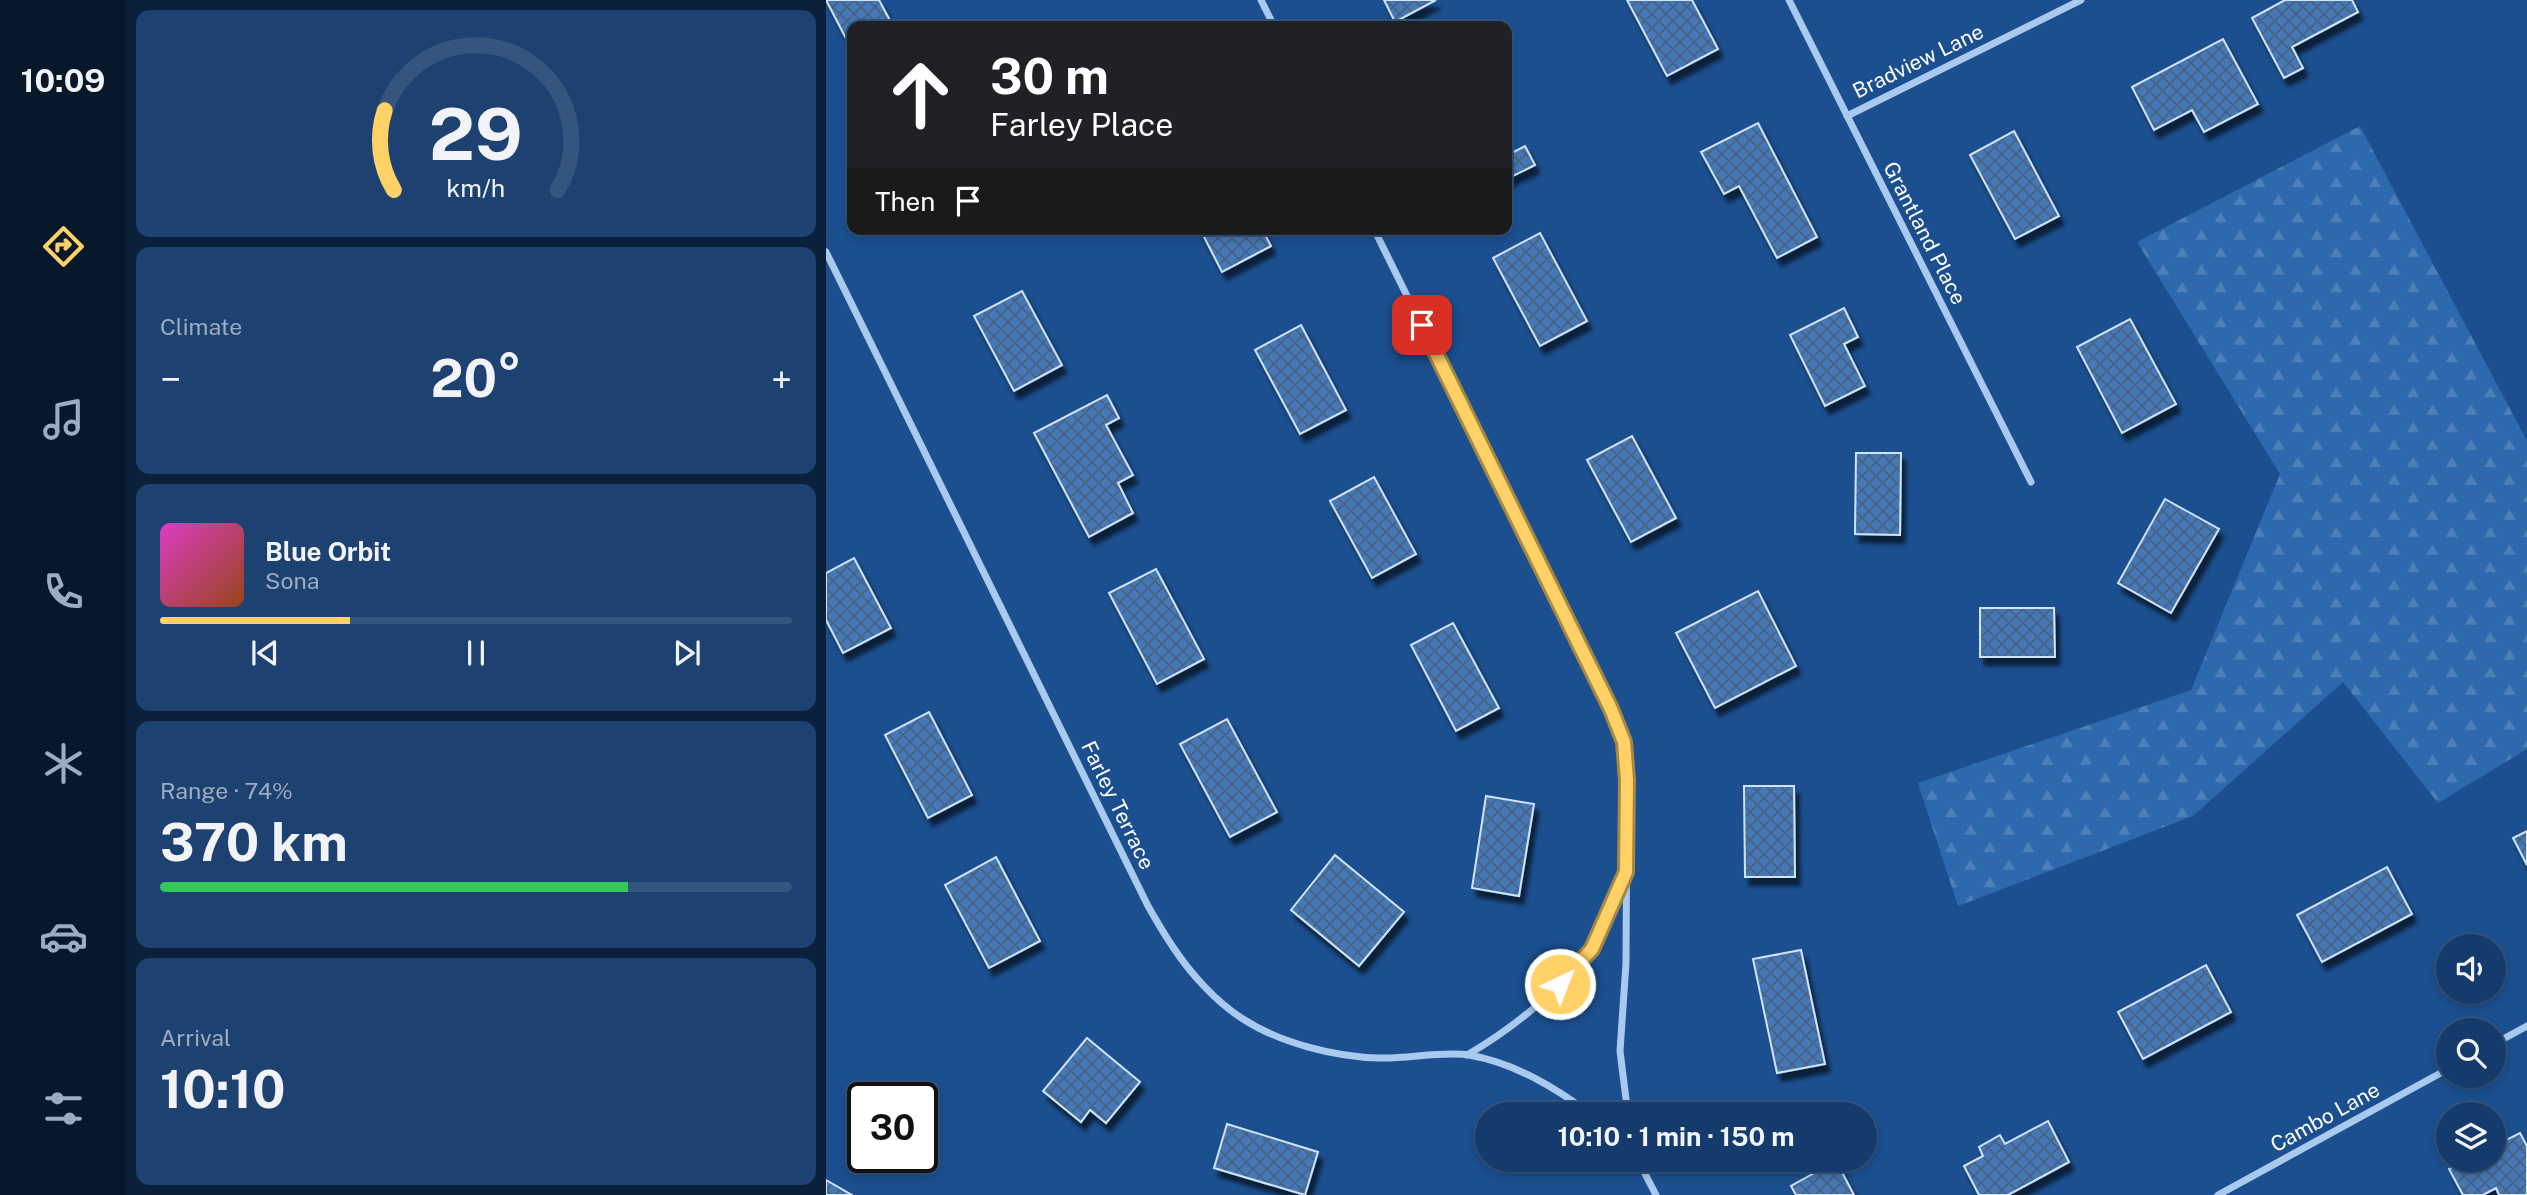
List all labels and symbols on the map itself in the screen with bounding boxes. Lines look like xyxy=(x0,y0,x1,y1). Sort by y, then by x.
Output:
street label: Bradview Lane xyxy=(1849,19,1987,103)
street label: Grantland Place xyxy=(1878,157,1972,309)
pin xyxy=(1392,295,1452,355)
street label: Farley Terrace xyxy=(1076,737,1160,873)
position arrow xyxy=(1523,947,1597,1021)
street label: Cambo Lane xyxy=(2266,1077,2384,1157)
speed limit sign: 30 xyxy=(847,1082,938,1173)

